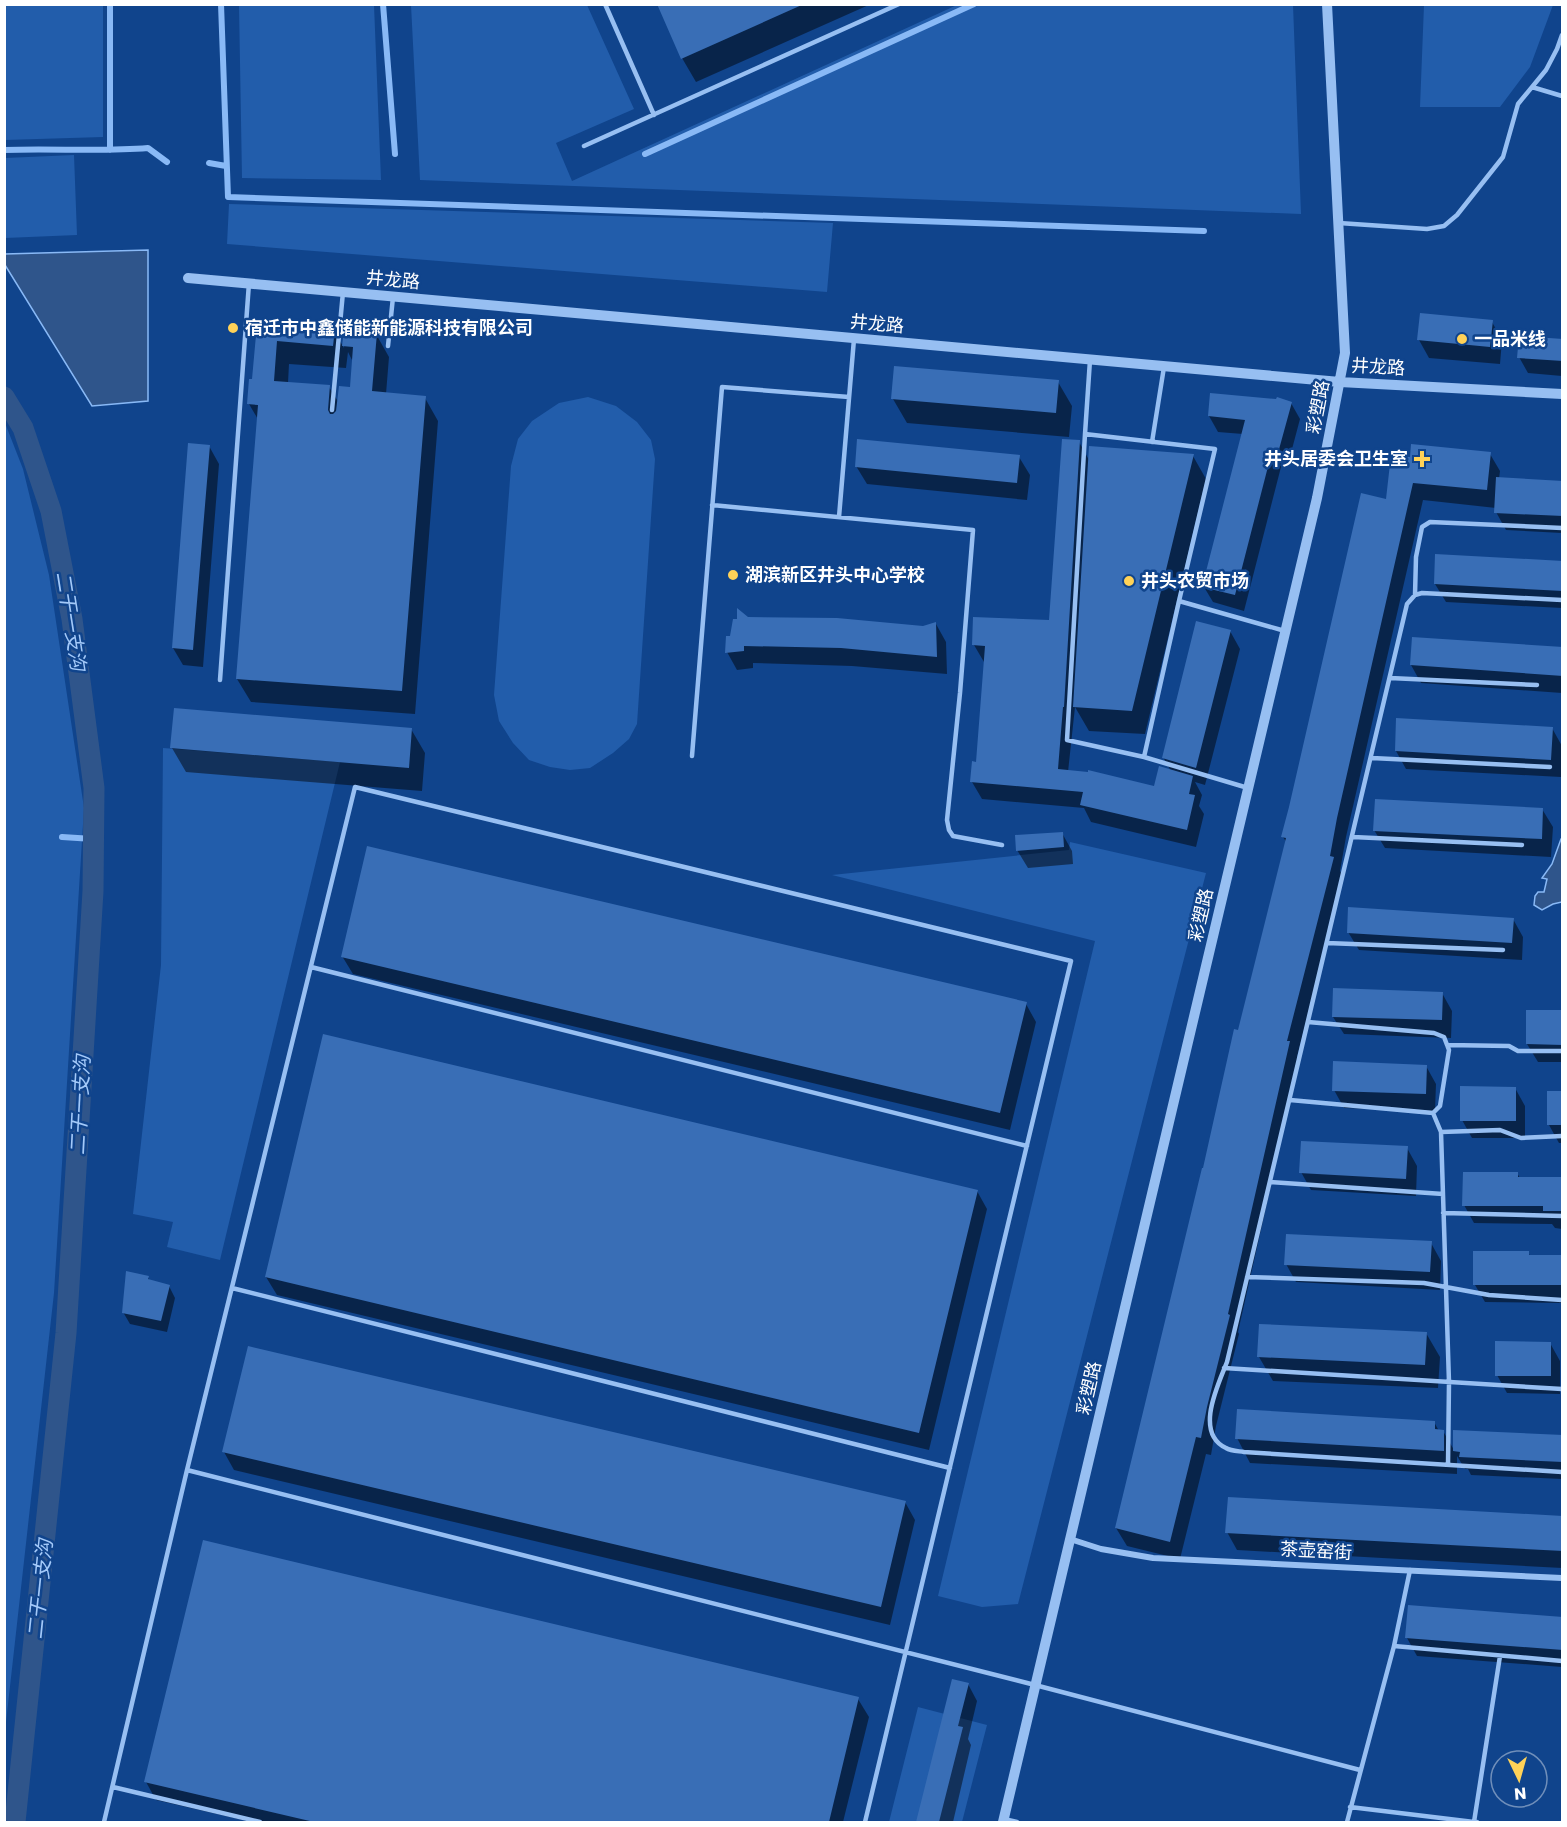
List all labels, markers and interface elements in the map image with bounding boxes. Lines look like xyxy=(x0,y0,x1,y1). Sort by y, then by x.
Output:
street label: 井龙路 xyxy=(365,265,421,294)
street label: 井龙路 xyxy=(849,309,905,338)
place label: 宿迁市中鑫储能新能源科技有限公司 xyxy=(245,315,533,340)
marker: 宿迁市中鑫储能新能源科技有限公司 xyxy=(226,321,240,335)
place label: 一品米线 xyxy=(1474,326,1546,351)
marker: 一品米线 xyxy=(1455,332,1469,346)
street label: 井龙路 xyxy=(1350,353,1406,380)
street label: 彩塑路 xyxy=(1300,378,1335,436)
place label: 井头居委会卫生室 xyxy=(1264,446,1408,471)
marker: 井头居委会卫生室 xyxy=(1413,450,1431,468)
place label: 湖滨新区井头中心学校 xyxy=(745,562,925,587)
marker: 湖滨新区井头中心学校 xyxy=(726,568,740,582)
place label: 井头农贸市场 xyxy=(1141,568,1249,593)
water label: 二干一支沟 xyxy=(49,569,93,675)
marker: 井头农贸市场 xyxy=(1122,574,1136,588)
street label: 彩塑路 xyxy=(1182,886,1219,944)
water label: 二干一支沟 xyxy=(63,1052,97,1156)
street label: 彩塑路 xyxy=(1070,1359,1107,1417)
water label: 二干一支沟 xyxy=(21,1536,59,1640)
street label: 茶壶窑街 xyxy=(1279,1536,1353,1565)
north arrow xyxy=(1489,1749,1549,1809)
text: N xyxy=(1513,1781,1527,1805)

